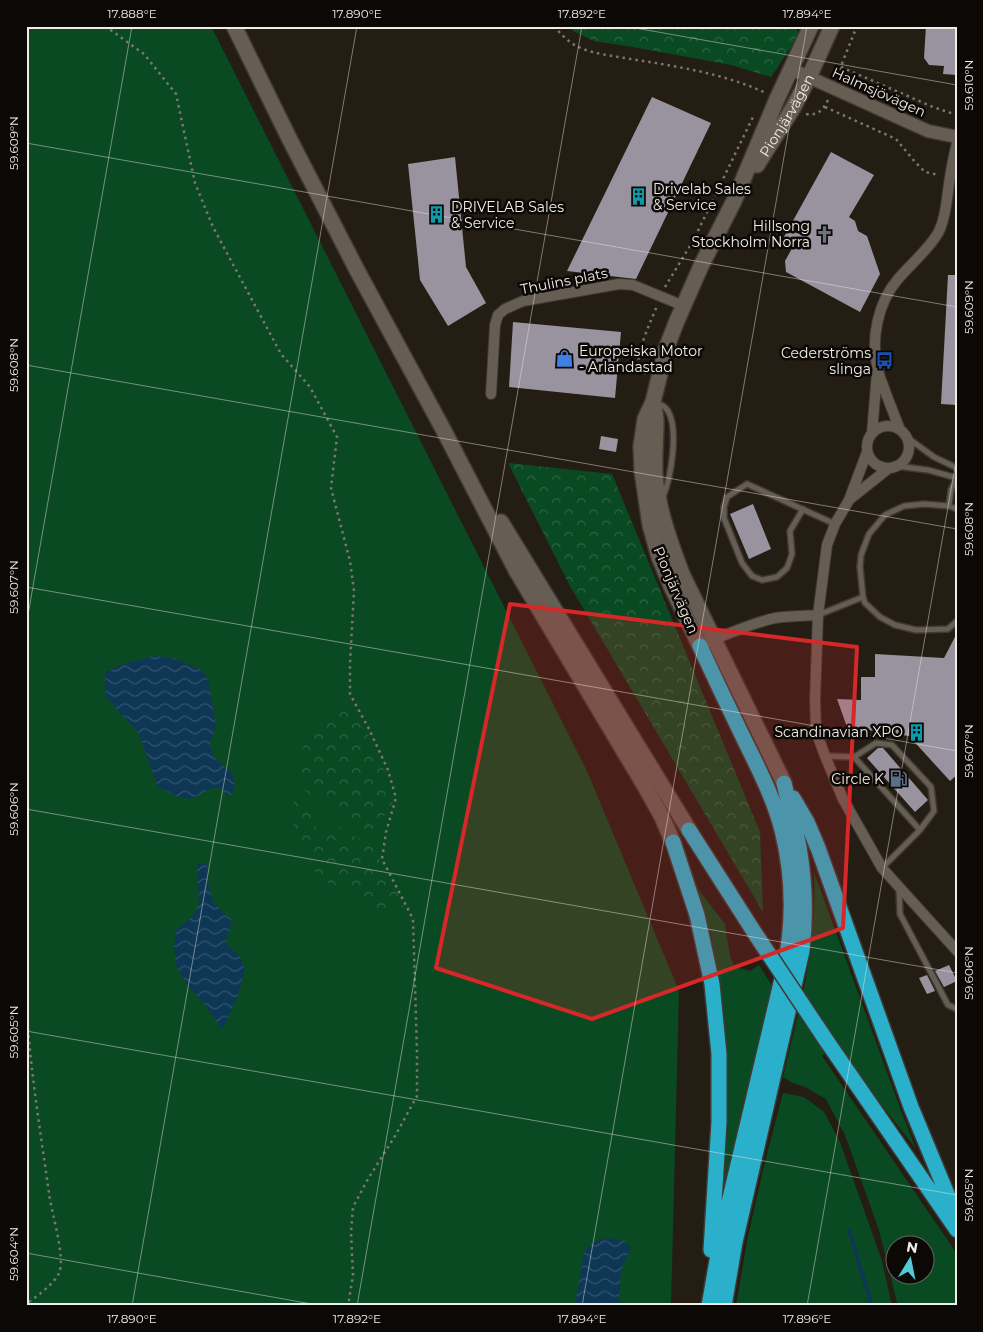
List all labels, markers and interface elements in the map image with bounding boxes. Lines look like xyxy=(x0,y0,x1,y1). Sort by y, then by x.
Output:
text: 17.888°E xyxy=(107,6,157,21)
text: 17.890°E xyxy=(332,6,382,21)
text: 17.892°E xyxy=(558,6,606,21)
text: 17.894°E xyxy=(782,6,832,21)
text: 59.610°N xyxy=(961,60,976,110)
street label: Halmsjövägen xyxy=(829,63,929,121)
street label: Pionjärvägen xyxy=(755,71,818,160)
text: 59.609°N xyxy=(6,116,21,170)
place label: Drivelab Sales & Service xyxy=(653,180,751,214)
building icon: Drivelab Sales & Service xyxy=(629,187,649,207)
place label: DRIVELAB Sales & Service xyxy=(451,198,564,232)
building icon: DRIVELAB Sales & Service xyxy=(427,205,447,225)
place label: Hillsong Stockholm Norra xyxy=(692,217,810,251)
church icon: Hillsong Stockholm Norra xyxy=(814,224,834,244)
street label: Thulins plats xyxy=(519,264,609,298)
text: 59.609°N xyxy=(961,280,976,334)
text: 59.608°N xyxy=(6,338,21,392)
place label: Europeiska Motor - Arlandastad xyxy=(579,342,703,376)
place label: Cederströms slinga xyxy=(781,344,871,378)
shop icon: Europeiska Motor - Arlandastad xyxy=(555,349,575,369)
bus stop icon: Cederströms slinga xyxy=(875,351,895,371)
text: 59.608°N xyxy=(961,502,976,556)
street label: Pionjärvägen xyxy=(650,544,702,636)
text: 59.607°N xyxy=(6,560,21,614)
building icon: Scandinavian XPO xyxy=(907,722,927,742)
place label: Scandinavian XPO xyxy=(774,723,903,741)
text: 59.607°N xyxy=(961,724,976,778)
fuel station icon: Circle K xyxy=(888,769,908,789)
place label: Circle K xyxy=(831,770,884,788)
text: 59.606°N xyxy=(6,782,21,836)
text: 59.606°N xyxy=(961,946,976,1000)
text: 59.605°N xyxy=(6,1005,21,1059)
text: 59.605°N xyxy=(961,1168,976,1222)
text: 59.604°N xyxy=(6,1227,21,1281)
north arrow xyxy=(886,1234,936,1284)
text: N xyxy=(905,1237,919,1257)
text: 17.890°E xyxy=(107,1311,157,1326)
text: 17.892°E xyxy=(333,1311,381,1326)
text: 17.894°E xyxy=(557,1311,607,1326)
text: 17.896°E xyxy=(783,1311,831,1326)

